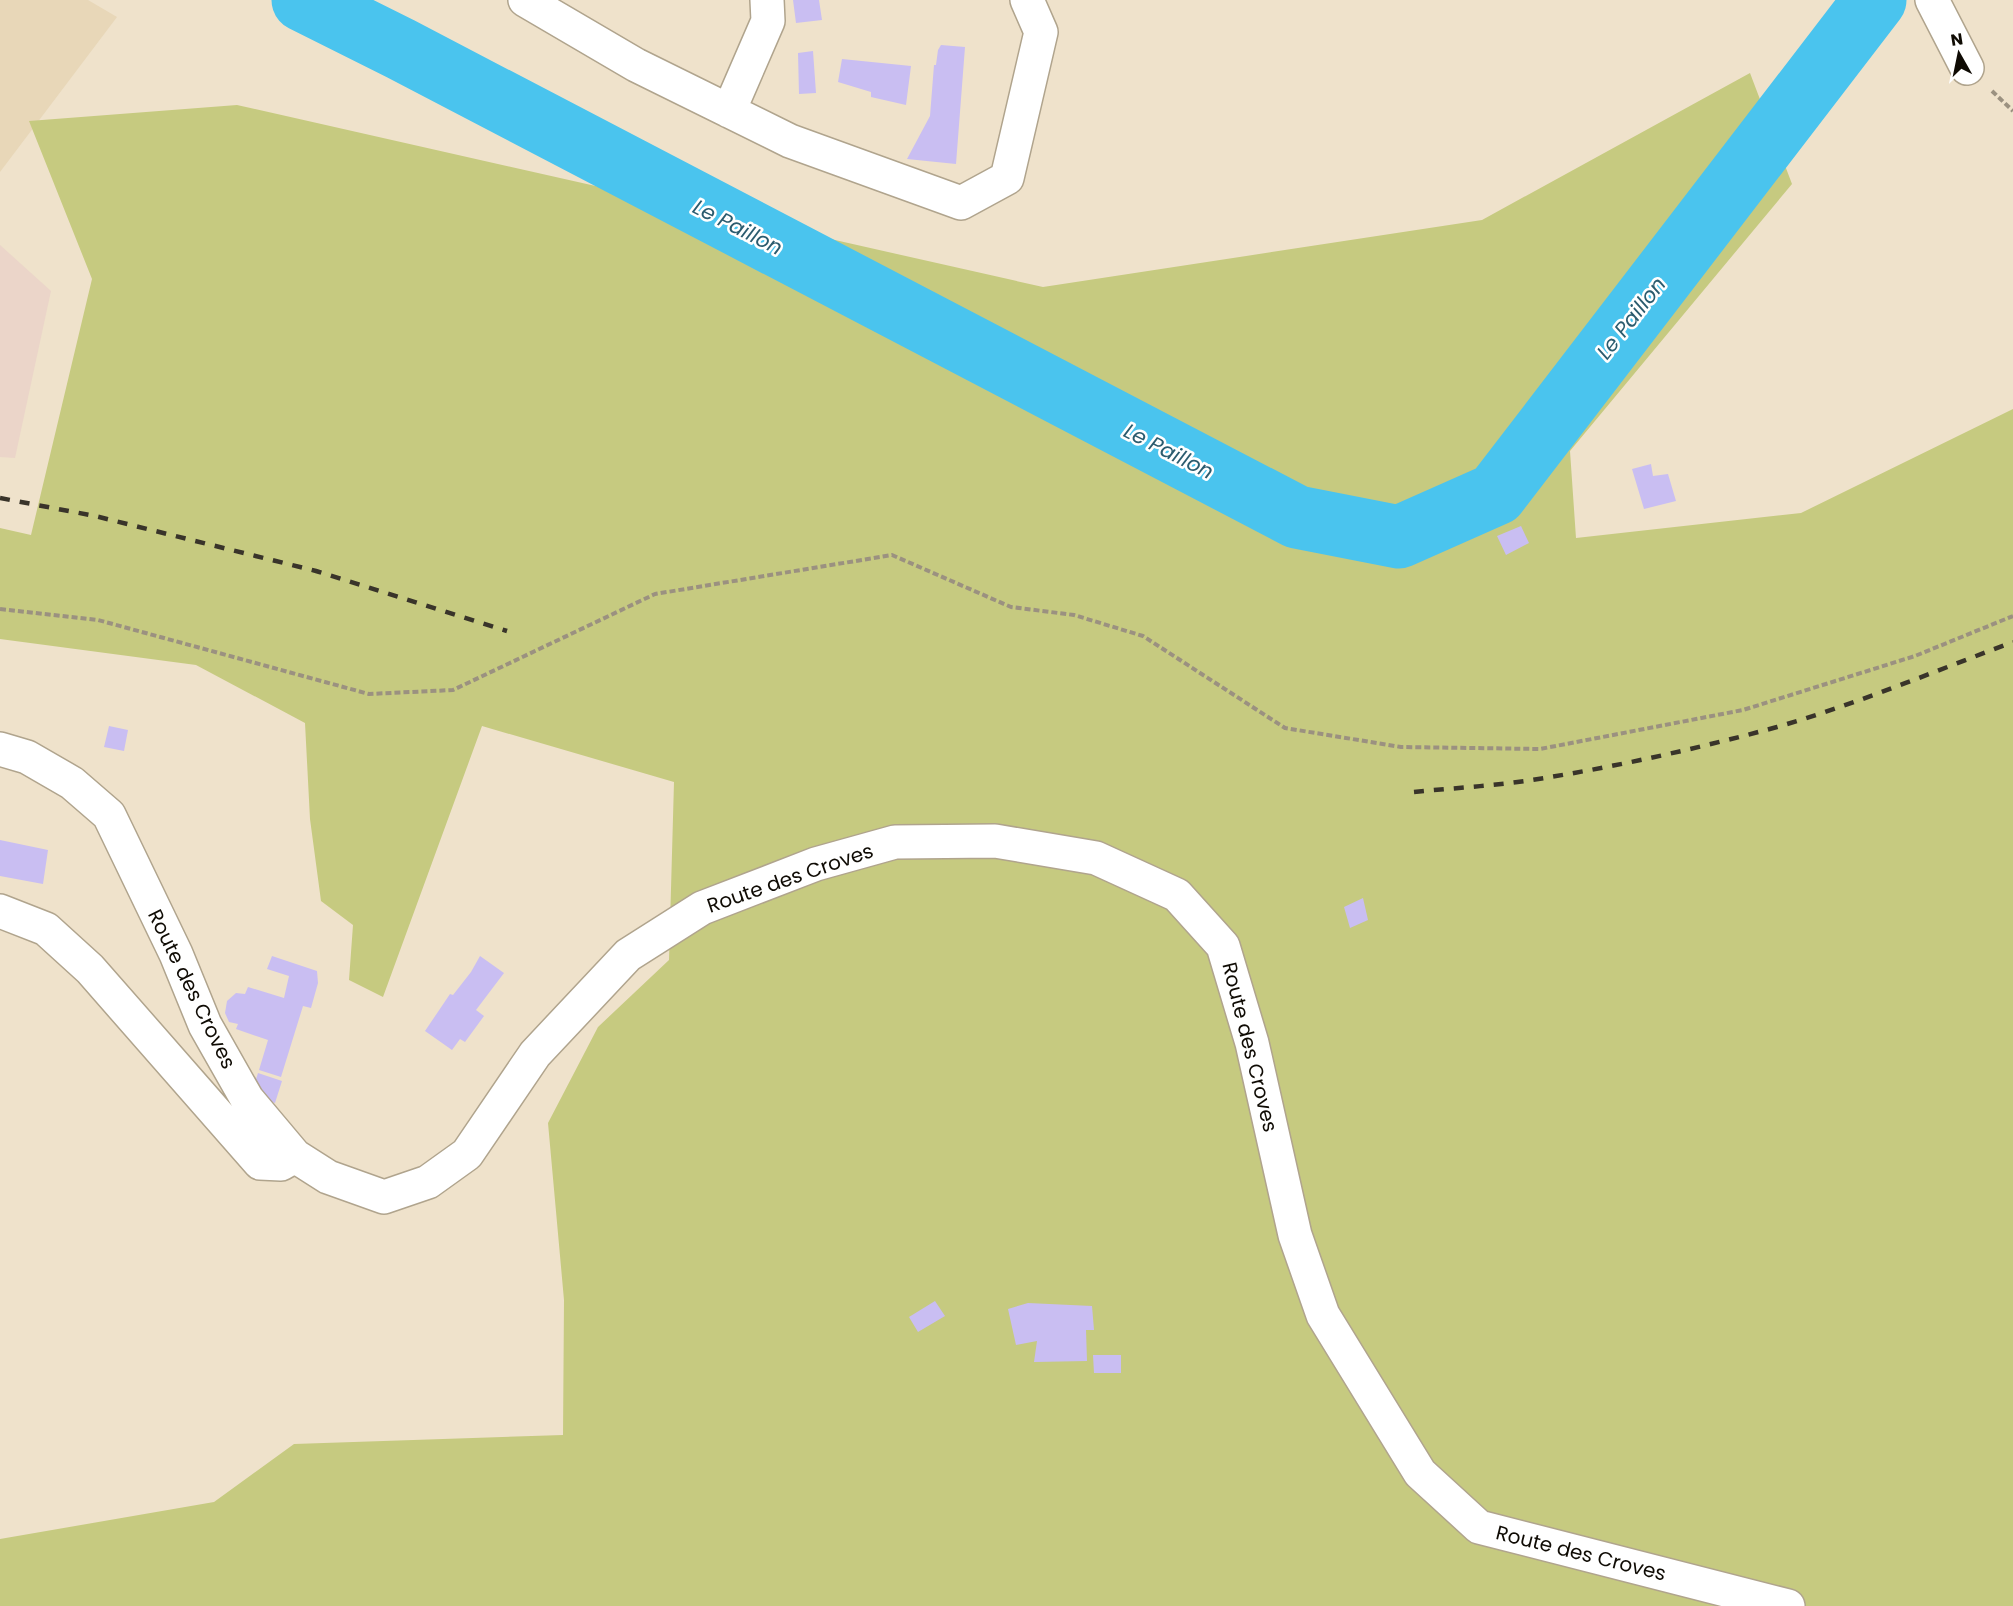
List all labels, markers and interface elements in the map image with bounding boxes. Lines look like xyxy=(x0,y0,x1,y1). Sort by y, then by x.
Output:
north arrow xyxy=(1929,24,1989,84)
text: N xyxy=(1949,27,1964,52)
water label: Le Paillon xyxy=(688,192,788,262)
water label: Le Paillon xyxy=(1590,271,1672,365)
water label: Le Paillon xyxy=(1119,416,1219,486)
street label: Route des Croves xyxy=(703,836,877,920)
street label: Route des Croves xyxy=(141,905,243,1073)
street label: Route des Croves xyxy=(1215,959,1285,1135)
street label: Route des Croves xyxy=(1493,1518,1669,1588)

